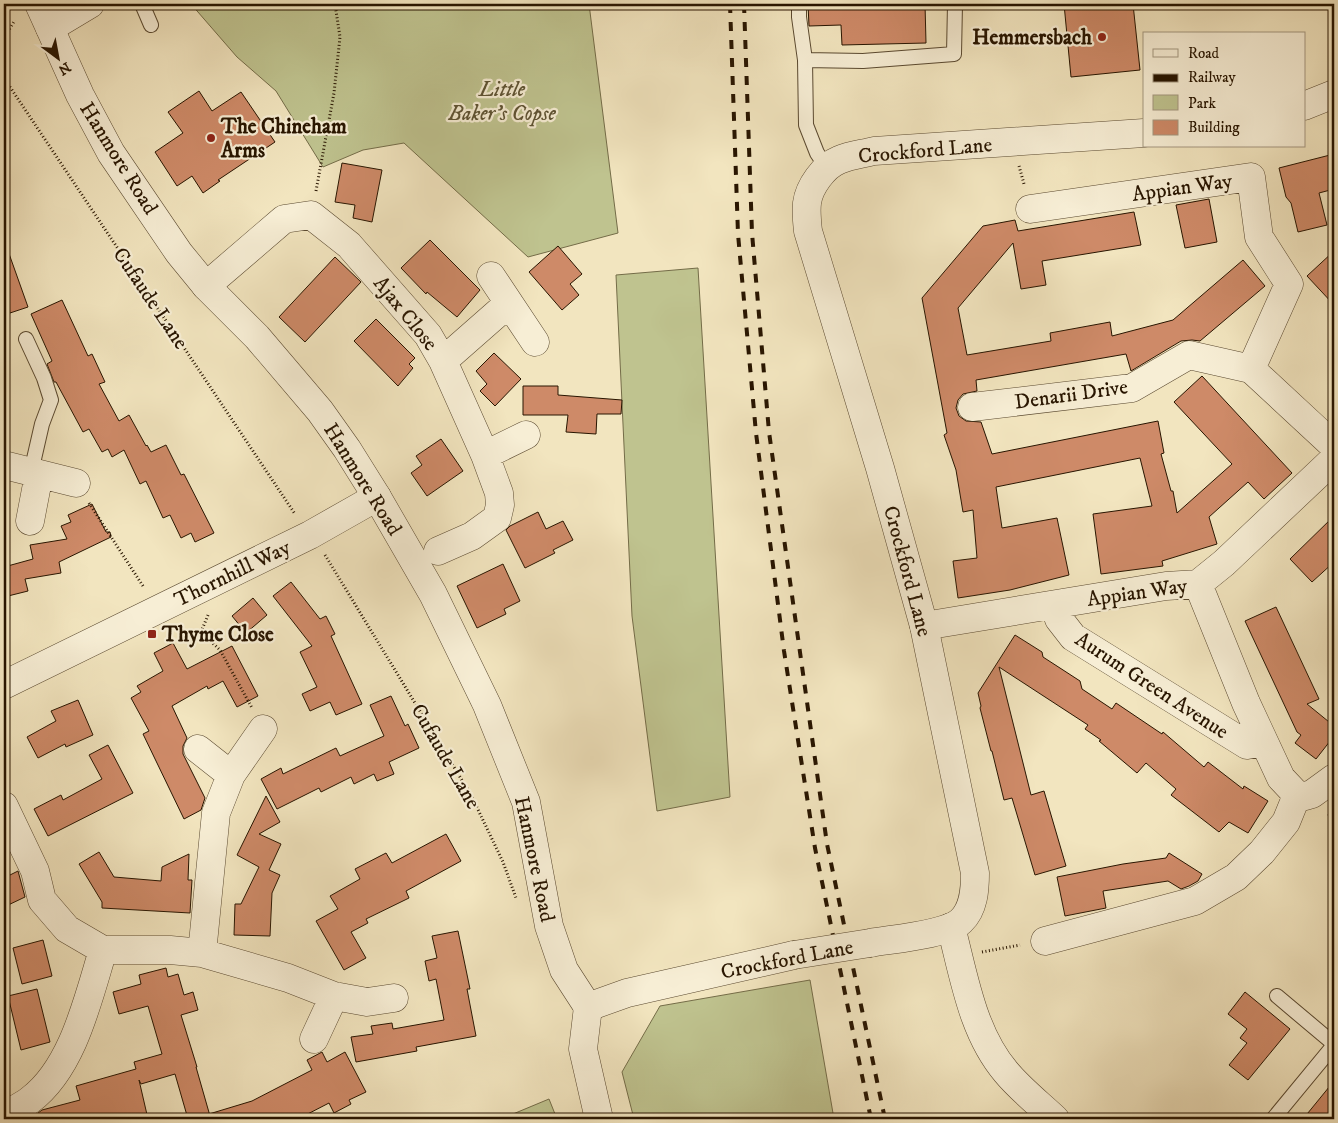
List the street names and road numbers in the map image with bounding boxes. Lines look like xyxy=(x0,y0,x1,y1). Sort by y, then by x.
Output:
street label: Hanmore Road xyxy=(73,97,163,220)
street label: Crockford Lane xyxy=(857,132,993,170)
street label: Appian Way xyxy=(1130,168,1235,208)
street label: Cufaude Lane xyxy=(107,243,194,355)
street label: Ajax Close xyxy=(367,271,443,356)
street label: Denarii Drive xyxy=(1013,374,1130,416)
street label: Hanmore Road xyxy=(317,418,407,541)
street label: Crockford Lane xyxy=(877,503,937,640)
street label: Thornhill Way xyxy=(170,534,296,613)
street label: Appian Way xyxy=(1085,573,1190,613)
street label: Aurum Green Avenue xyxy=(1070,627,1233,745)
street label: Cufaude Lane xyxy=(405,699,486,814)
street label: Hanmore Road xyxy=(508,794,560,925)
street label: Crockford Lane xyxy=(719,934,856,986)

